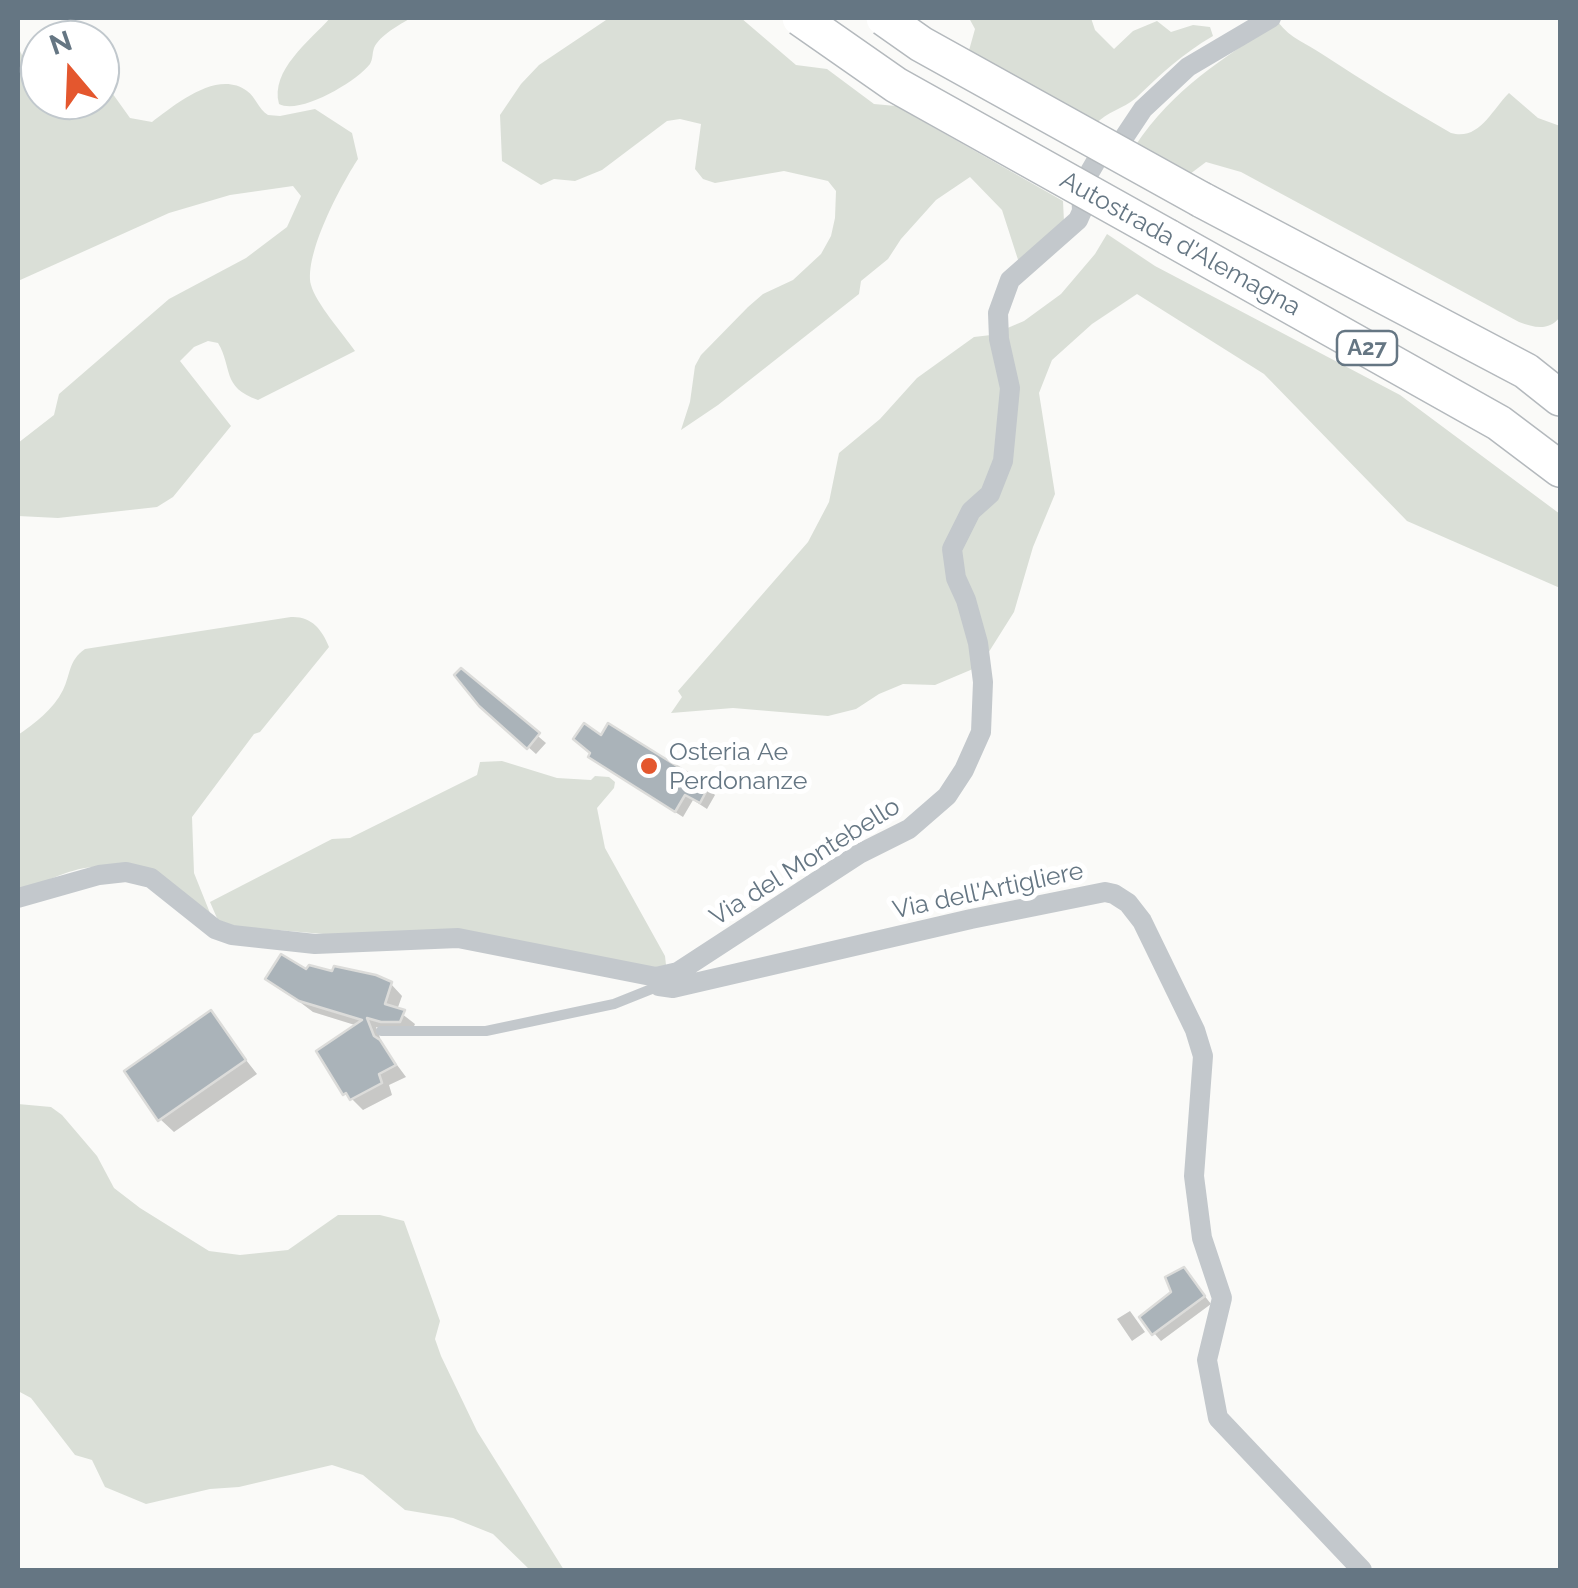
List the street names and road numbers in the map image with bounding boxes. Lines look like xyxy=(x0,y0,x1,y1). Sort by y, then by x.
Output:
street label: Autostrada d'Alemagna xyxy=(1055,165,1305,323)
road number: A27 xyxy=(1337,331,1397,365)
street label: Via del Montebello xyxy=(704,791,906,933)
street label: Via dell'Artigliere xyxy=(890,856,1086,926)

